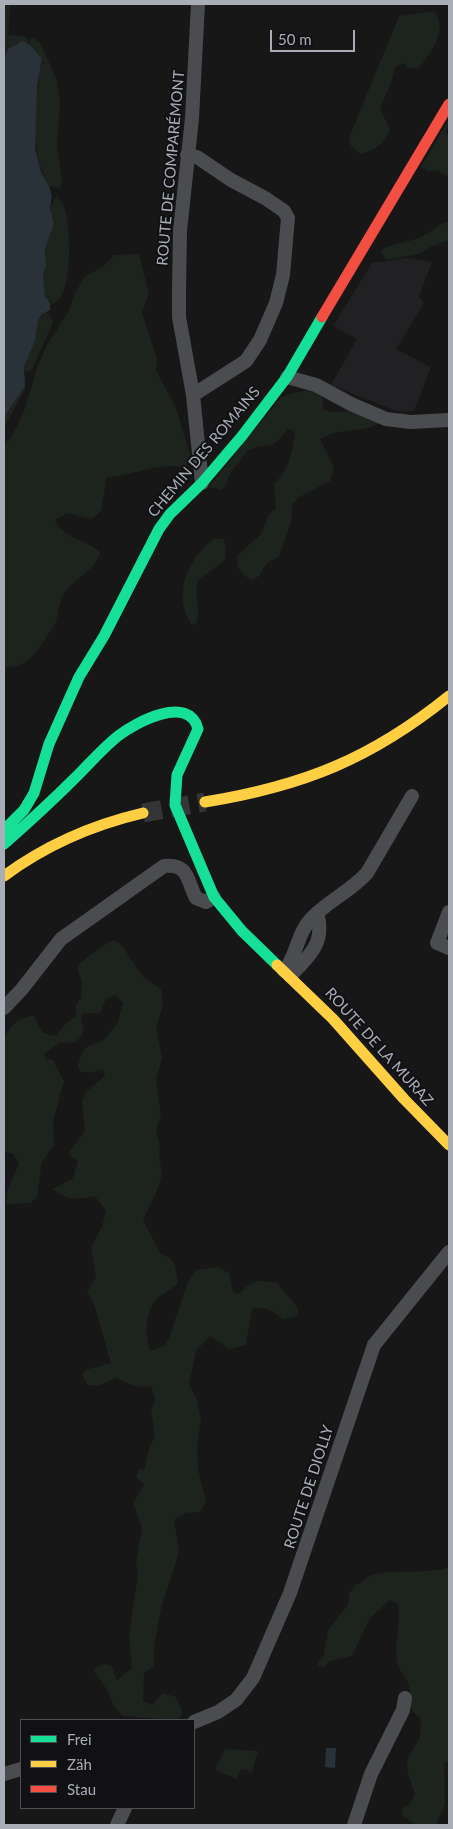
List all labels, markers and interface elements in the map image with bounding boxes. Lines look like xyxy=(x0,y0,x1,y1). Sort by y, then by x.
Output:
scale bar xyxy=(273,20,358,52)
text: 50 m xyxy=(278,30,312,48)
street label: ROUTE DE COMPARÉMONT xyxy=(153,70,189,266)
street label: CHEMIN DES ROMAINS xyxy=(144,383,264,521)
street label: ROUTE DE LA MURAZ xyxy=(321,984,437,1110)
street label: ROUTE DE DIOLLY xyxy=(281,1423,337,1551)
legend xyxy=(20,1719,195,1809)
text: Frei xyxy=(67,1730,92,1748)
text: Zäh xyxy=(67,1755,92,1773)
text: Stau xyxy=(67,1780,96,1798)

